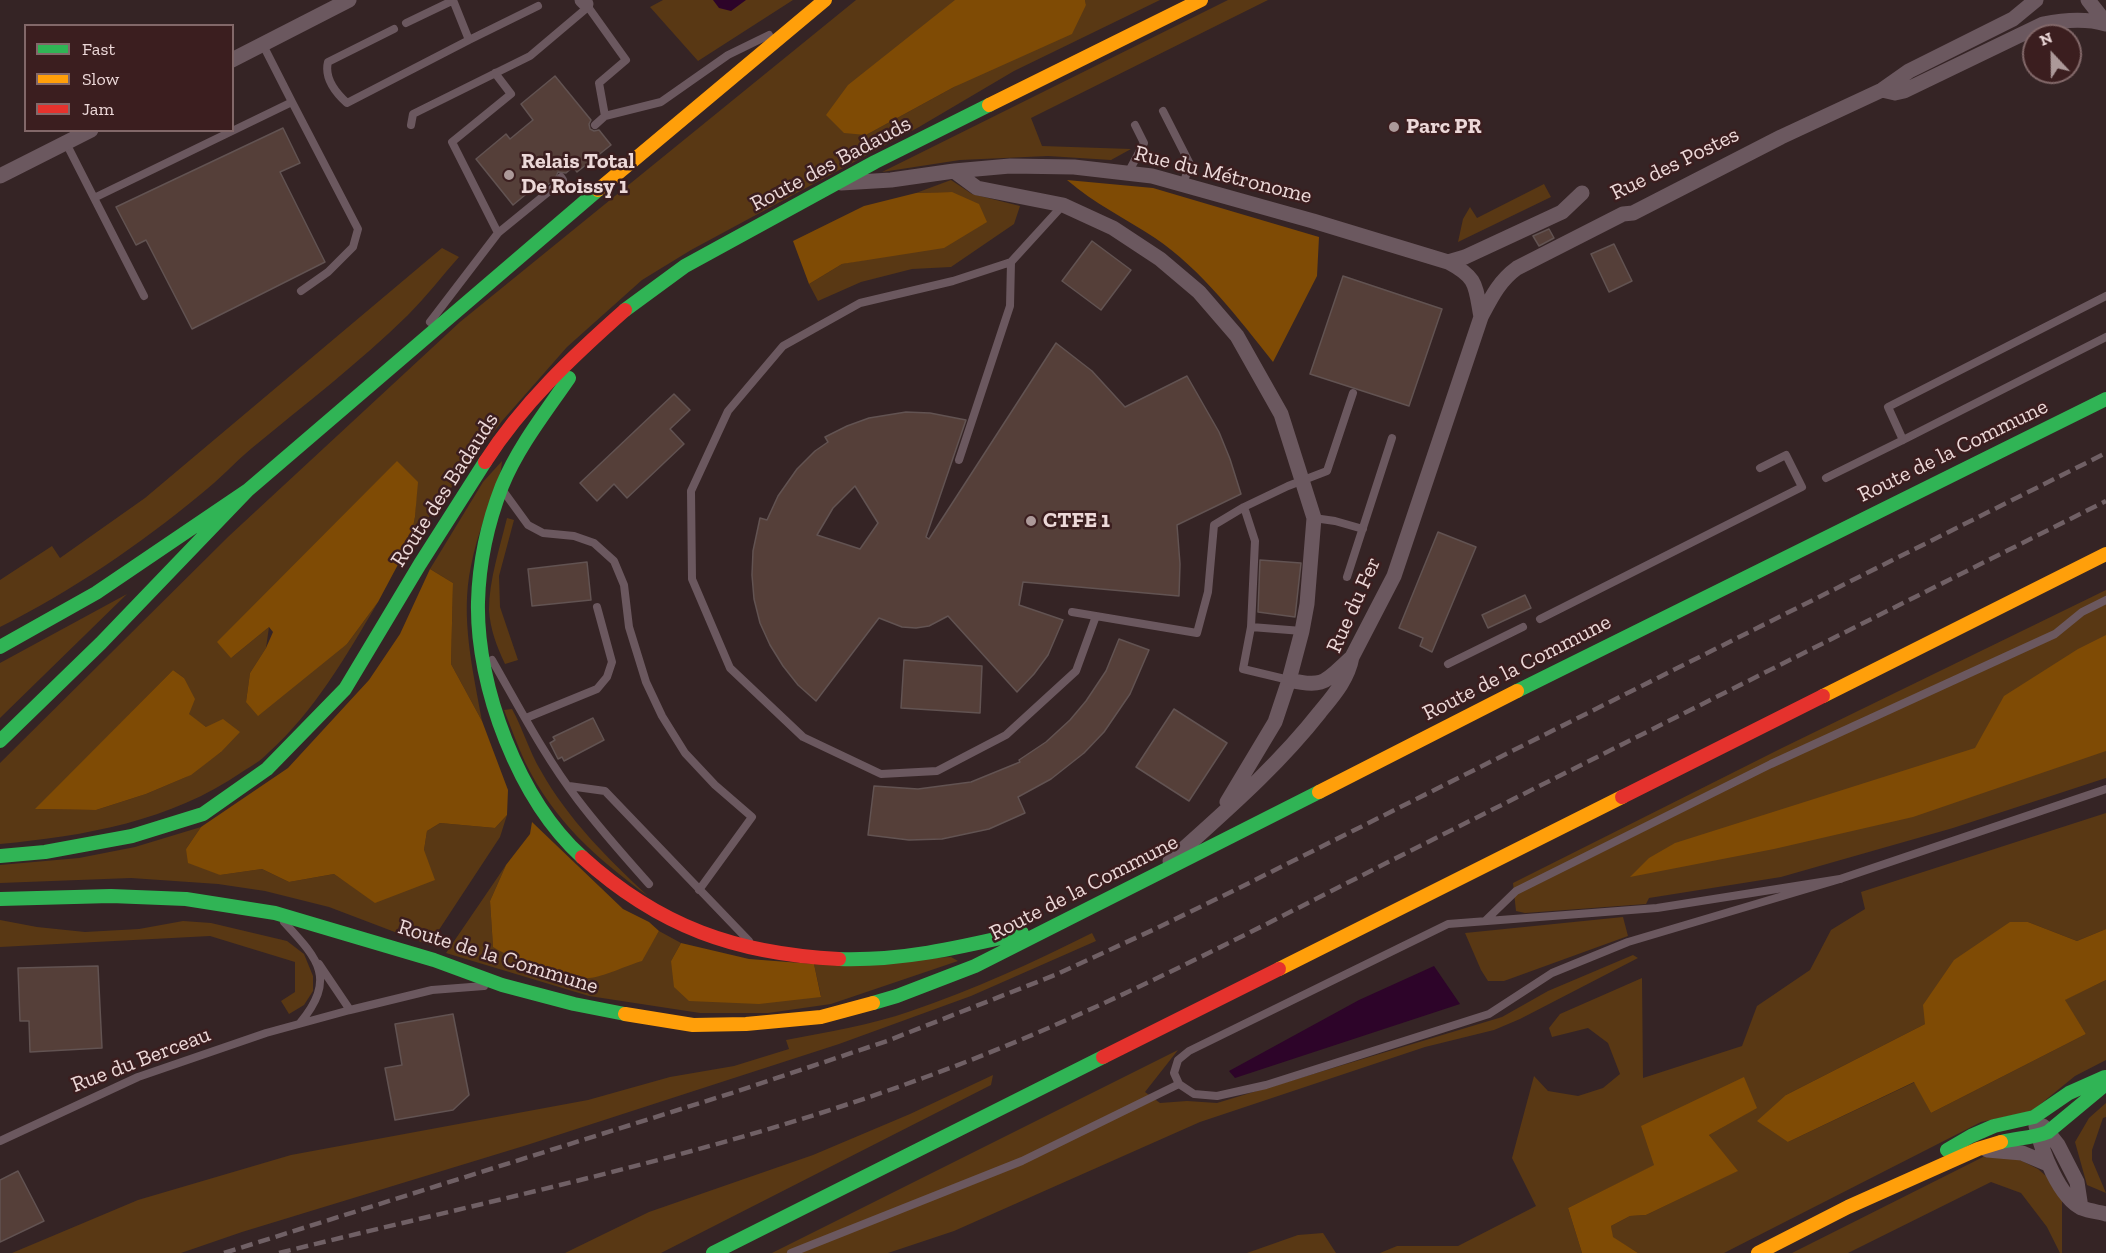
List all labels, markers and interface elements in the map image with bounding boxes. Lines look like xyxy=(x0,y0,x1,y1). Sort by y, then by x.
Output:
legend xyxy=(24,24,234,132)
north arrow xyxy=(2022,24,2082,84)
text: N xyxy=(2037,28,2055,50)
text: Fast xyxy=(82,38,115,60)
text: Slow xyxy=(82,68,119,90)
text: Jam xyxy=(82,98,114,120)
street label: Route des Badauds xyxy=(746,111,916,217)
place label: Parc PR xyxy=(1406,114,1481,140)
marker: Parc PR xyxy=(1387,120,1401,134)
street label: Rue des Postes xyxy=(1607,122,1743,206)
street label: Rue du Métronome xyxy=(1132,140,1314,210)
place label: Relais Total De Roissy 1 xyxy=(521,149,635,200)
marker: Relais Total De Roissy 1 xyxy=(502,168,516,182)
street label: Route de la Commune xyxy=(1854,394,2052,508)
street label: Route des Badauds xyxy=(385,408,505,572)
place label: CTFE 1 xyxy=(1043,508,1110,534)
marker: CTFE 1 xyxy=(1024,514,1038,528)
street label: Rue du Fer xyxy=(1321,553,1387,657)
street label: Route de la Commune xyxy=(1418,609,1616,727)
street label: Route de la Commune xyxy=(985,829,1183,947)
street label: Route de la Commune xyxy=(395,914,601,1000)
street label: Rue du Berceau xyxy=(68,1021,214,1099)

